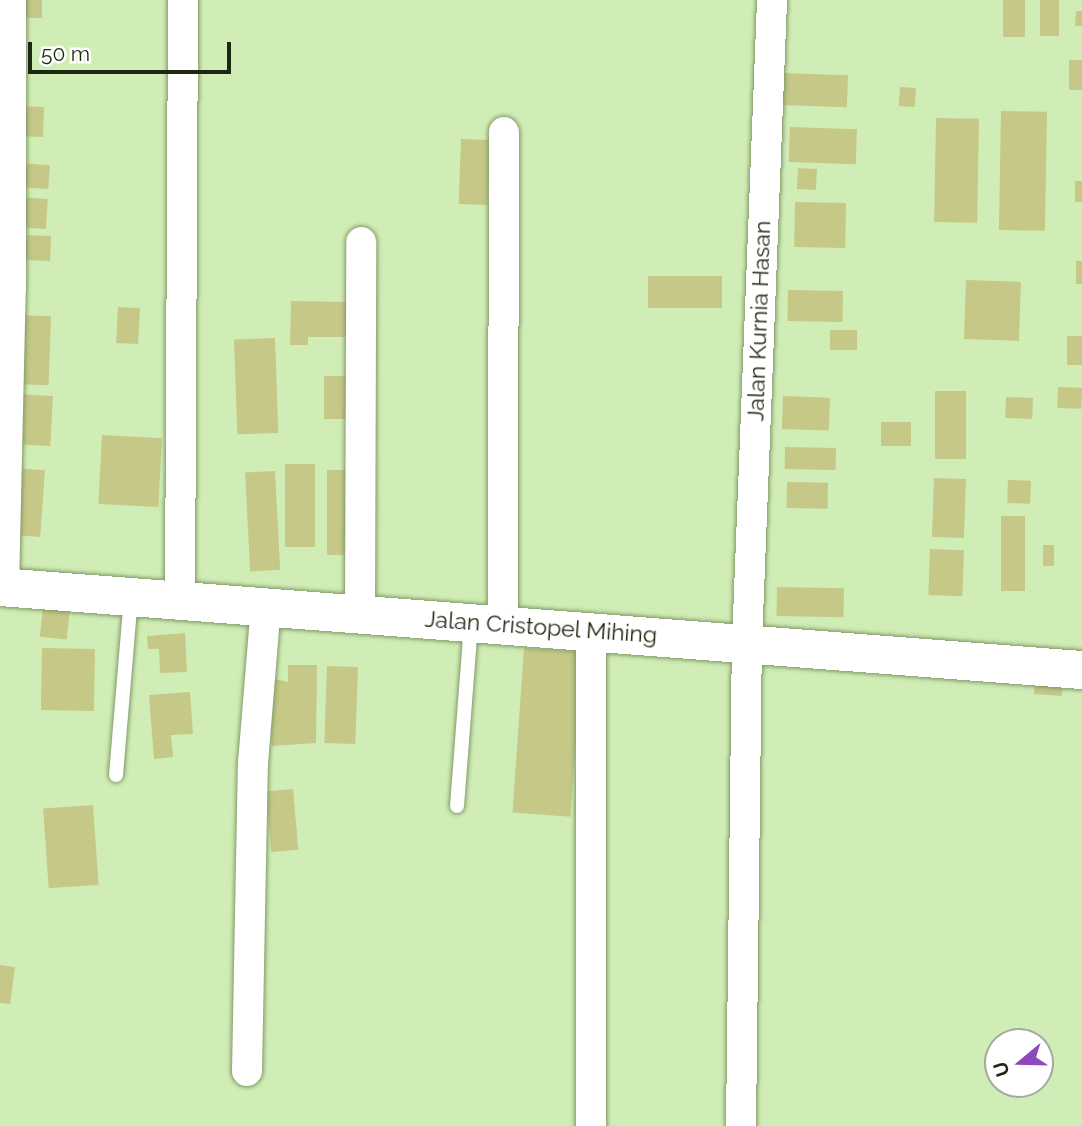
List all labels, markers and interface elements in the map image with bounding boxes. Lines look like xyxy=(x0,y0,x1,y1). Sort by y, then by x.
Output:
scale bar xyxy=(32,28,234,72)
text: 50 m xyxy=(41,41,90,66)
street label: Jalan Kurnia Hasan xyxy=(742,220,776,422)
street label: Jalan Cristopel Mihing xyxy=(423,605,659,649)
north arrow xyxy=(984,1028,1054,1098)
text: U xyxy=(988,1059,1014,1080)

